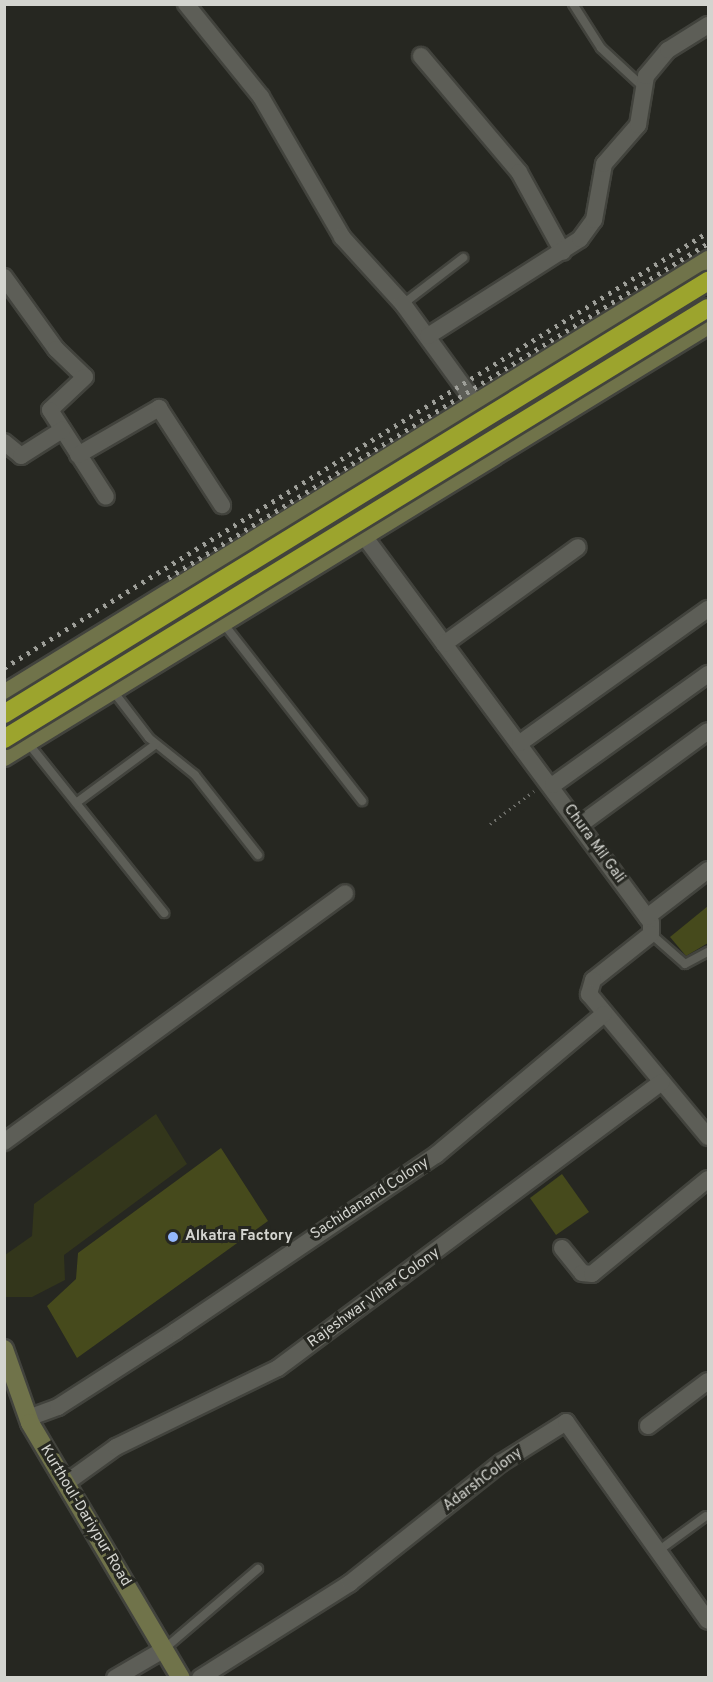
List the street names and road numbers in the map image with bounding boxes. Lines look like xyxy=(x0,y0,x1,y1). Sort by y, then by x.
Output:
street label: Chura Mil Gali xyxy=(559,801,629,887)
street label: Sachidanand Colony xyxy=(308,1154,432,1244)
street label: Rajeshwar Vihar Colony xyxy=(304,1244,444,1352)
street label: Kurthoul-Dariypur Road xyxy=(36,1442,134,1590)
street label: AdarshColony xyxy=(440,1444,526,1516)

